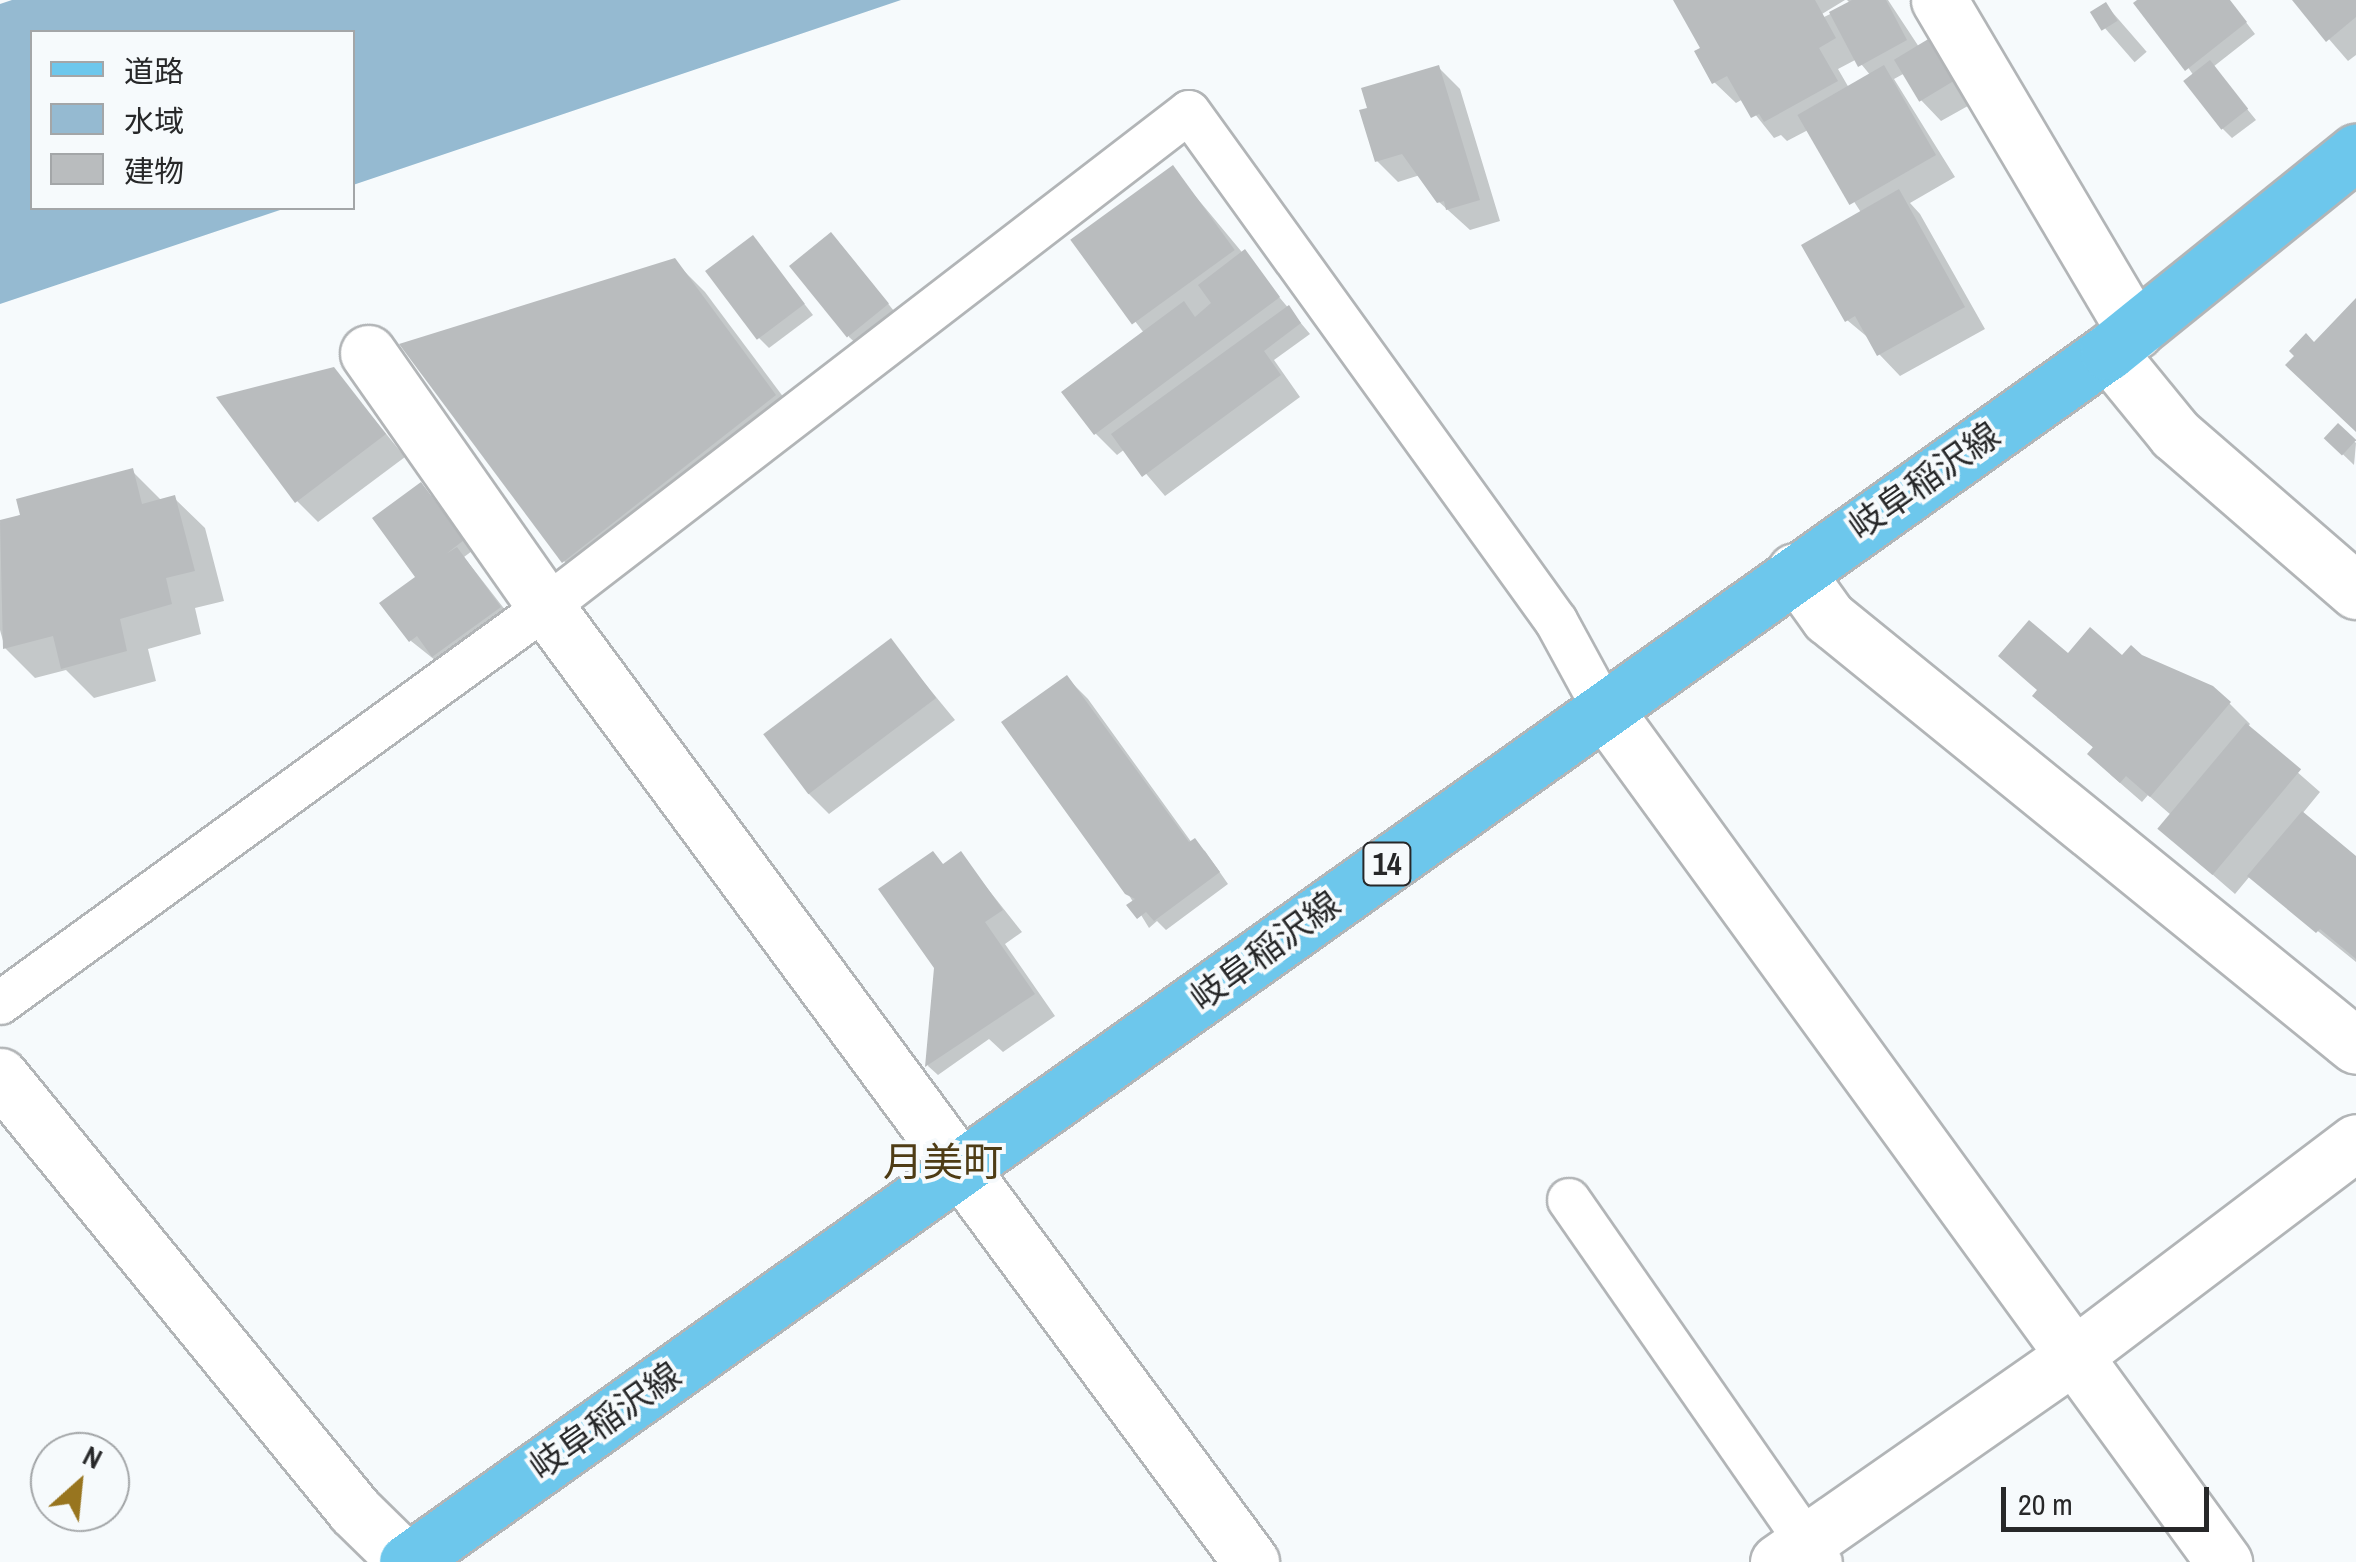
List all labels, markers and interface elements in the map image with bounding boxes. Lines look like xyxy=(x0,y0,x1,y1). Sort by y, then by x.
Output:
legend xyxy=(30,30,355,210)
text: 道路 xyxy=(124,51,184,91)
text: 水域 xyxy=(124,101,184,141)
text: 建物 xyxy=(124,151,184,191)
street label: 岐阜稲沢線 xyxy=(1840,414,2008,548)
road number: 14 xyxy=(1362,837,1412,891)
street label: 岐阜稲沢線 xyxy=(1182,883,1348,1019)
district label: 月美町 xyxy=(883,1138,1003,1186)
street label: 岐阜稲沢線 xyxy=(521,1354,689,1488)
north arrow xyxy=(30,1432,130,1532)
text: N xyxy=(77,1436,109,1478)
scale bar xyxy=(2006,1467,2214,1529)
text: 20 m xyxy=(2018,1484,2073,1524)

